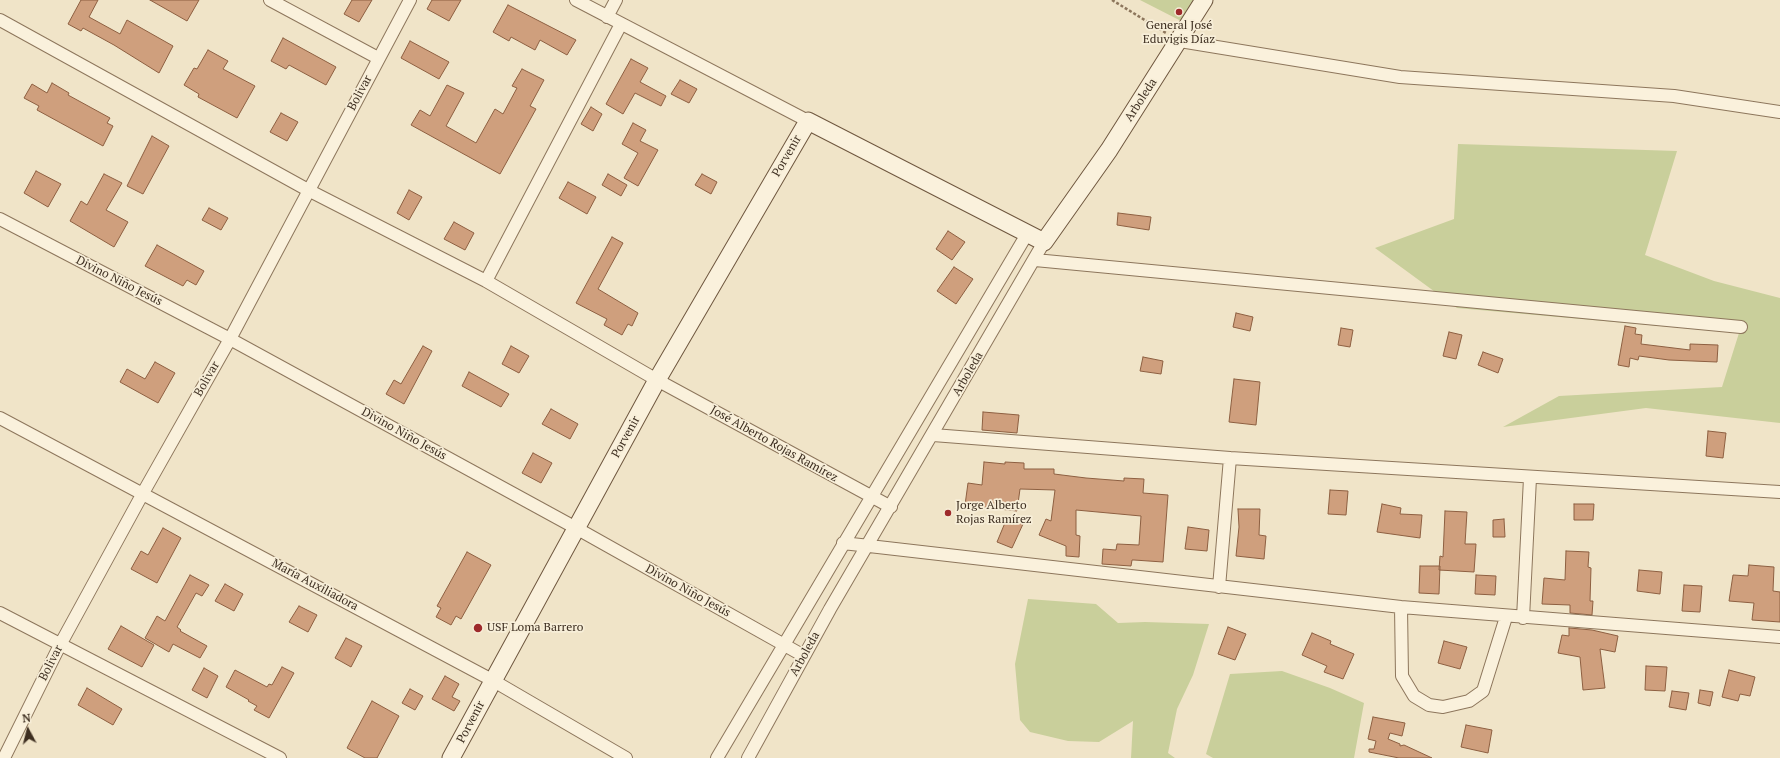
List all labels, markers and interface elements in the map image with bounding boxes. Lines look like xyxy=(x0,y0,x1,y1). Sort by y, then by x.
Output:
marker: General José Eduvigis Díaz xyxy=(1174,7,1184,17)
place label: General José Eduvigis Díaz xyxy=(1143,19,1215,47)
street label: Bolivar xyxy=(345,73,375,113)
street label: Arboleda xyxy=(1122,76,1160,124)
street label: Porvenir xyxy=(769,133,805,179)
street label: Divino Niño Jesús xyxy=(73,253,165,309)
street label: Arboleda xyxy=(950,349,986,399)
street label: Bolivar xyxy=(191,359,223,399)
street label: José Alberto Rojas Ramírez xyxy=(708,403,840,485)
street label: Divino Niño Jesús xyxy=(359,405,449,463)
street label: Porvenir xyxy=(609,414,643,460)
place label: Jorge Alberto Rojas Ramírez xyxy=(956,499,1032,527)
marker: Jorge Alberto Rojas Ramírez xyxy=(943,508,953,518)
street label: María Auxiliadora xyxy=(269,556,361,614)
street label: Divino Niño Jesús xyxy=(643,562,733,620)
place label: USF Loma Barrero xyxy=(487,621,583,635)
marker: USF Loma Barrero xyxy=(472,622,484,634)
street label: Arboleda xyxy=(787,629,823,679)
street label: Bolivar xyxy=(36,643,66,683)
street label: Porvenir xyxy=(454,699,488,745)
north arrow xyxy=(8,710,48,750)
text: N xyxy=(22,711,32,726)

